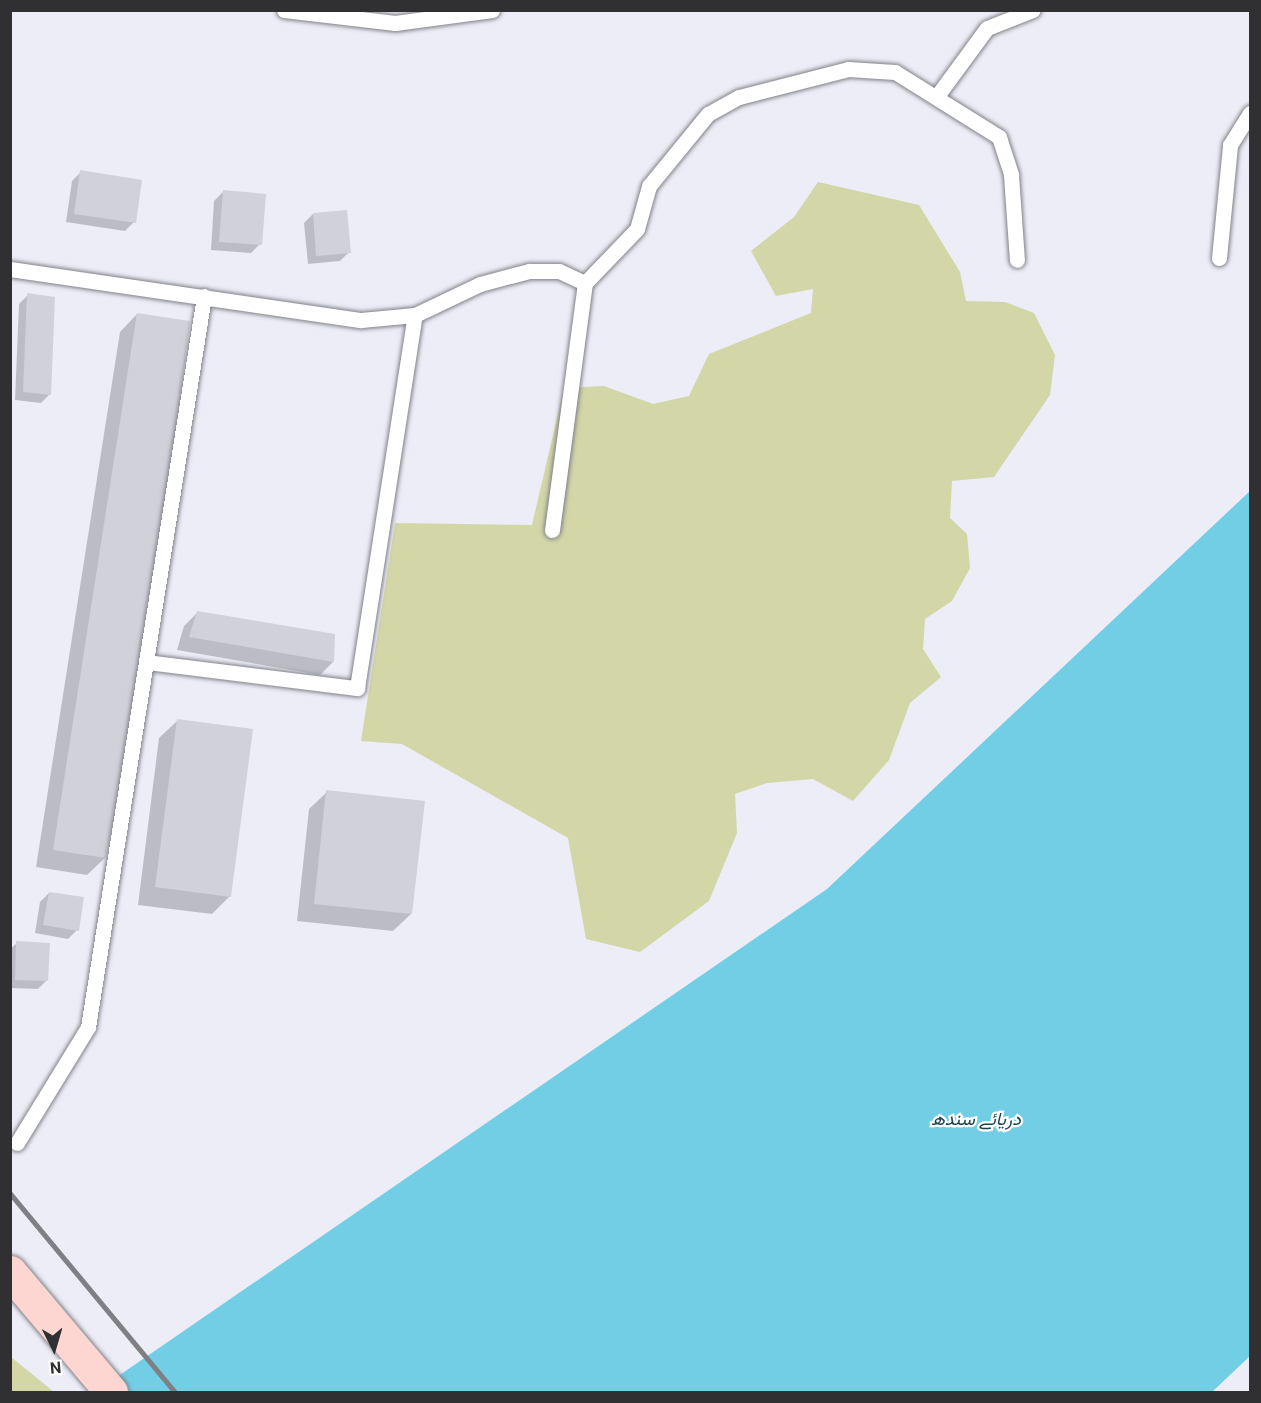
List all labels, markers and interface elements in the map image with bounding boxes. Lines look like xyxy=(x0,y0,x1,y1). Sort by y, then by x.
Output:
water label: دریائے سندھ xyxy=(931,1108,1021,1130)
north arrow xyxy=(24,1319,84,1379)
text: N xyxy=(49,1357,62,1377)

